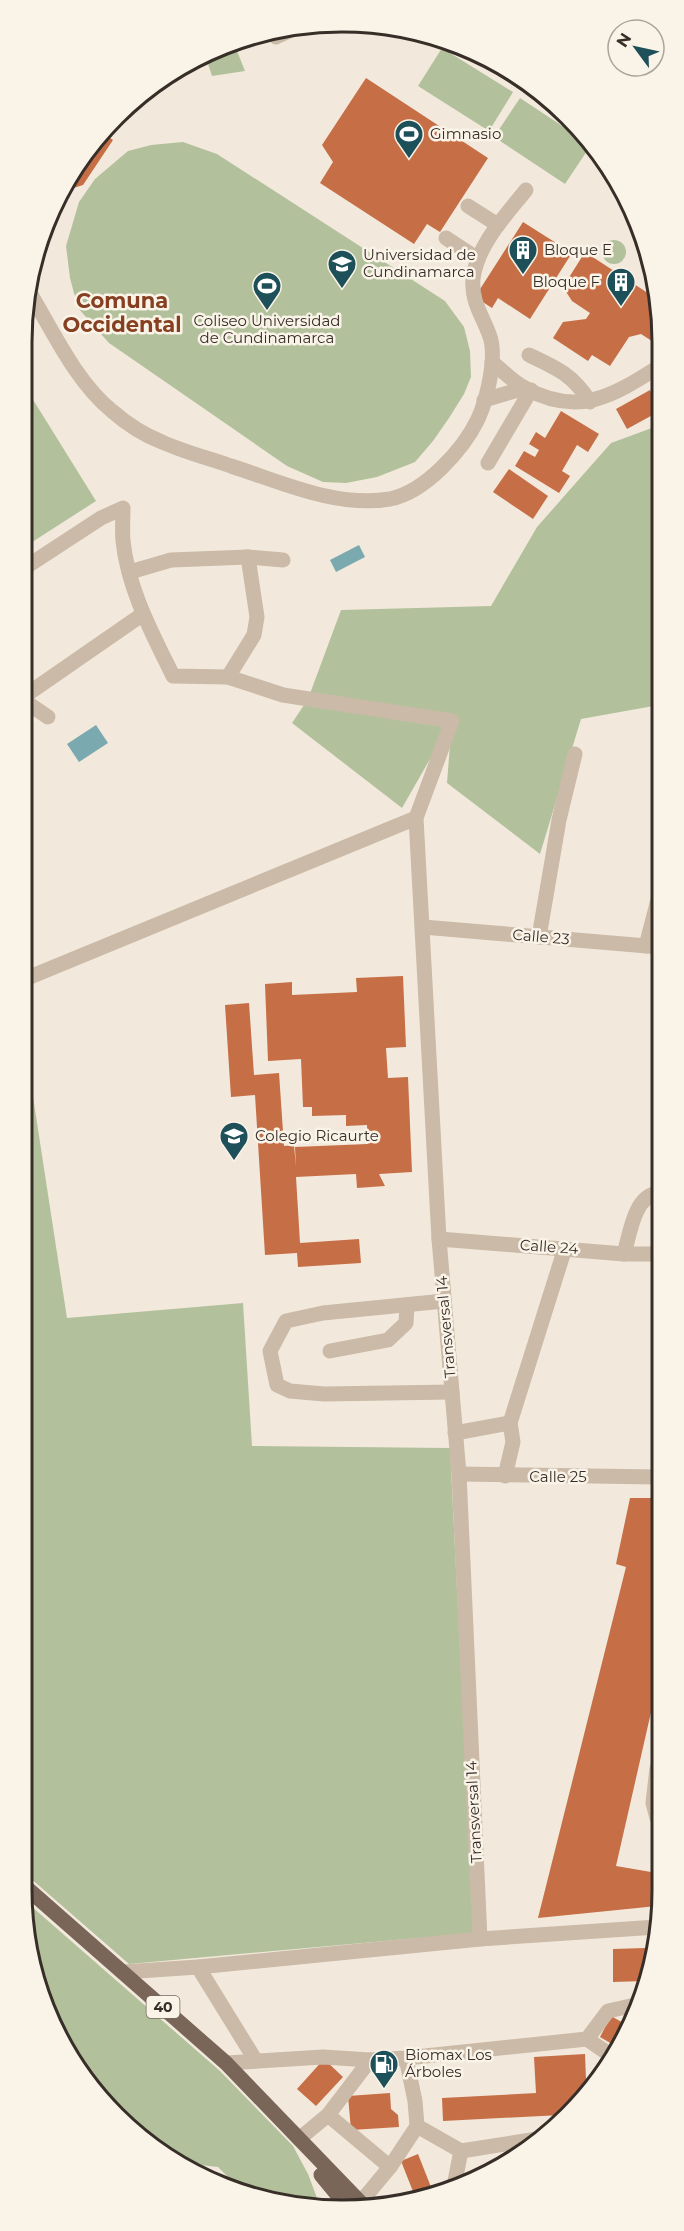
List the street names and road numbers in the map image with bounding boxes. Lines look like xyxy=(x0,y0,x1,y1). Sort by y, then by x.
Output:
street label: Calle 23 xyxy=(512,925,570,948)
street label: Calle 24 xyxy=(519,1235,579,1258)
street label: Transversal 14 xyxy=(432,1275,459,1379)
street label: Calle 25 xyxy=(529,1467,587,1486)
street label: Transversal 14 xyxy=(461,1760,486,1864)
road number: 40 xyxy=(146,1996,180,2018)

